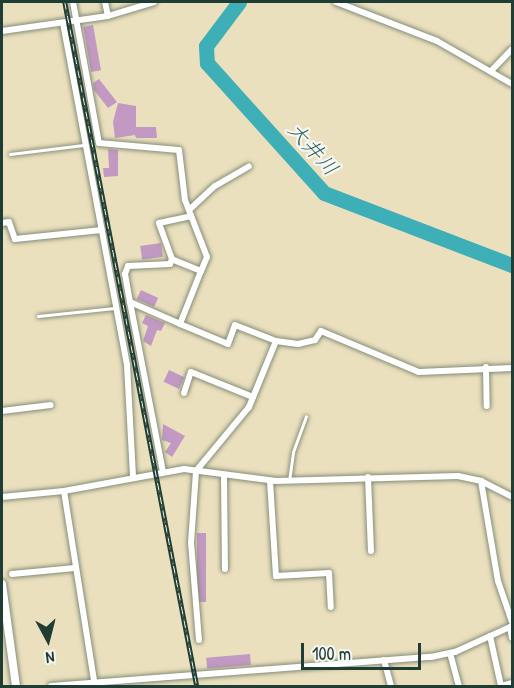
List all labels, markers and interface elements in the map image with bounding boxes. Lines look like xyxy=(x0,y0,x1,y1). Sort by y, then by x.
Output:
water label: 大井川 xyxy=(283,117,343,181)
north arrow xyxy=(18,610,78,670)
scale bar xyxy=(304,631,424,669)
text: 100 m xyxy=(312,641,351,666)
text: N xyxy=(45,646,56,669)

